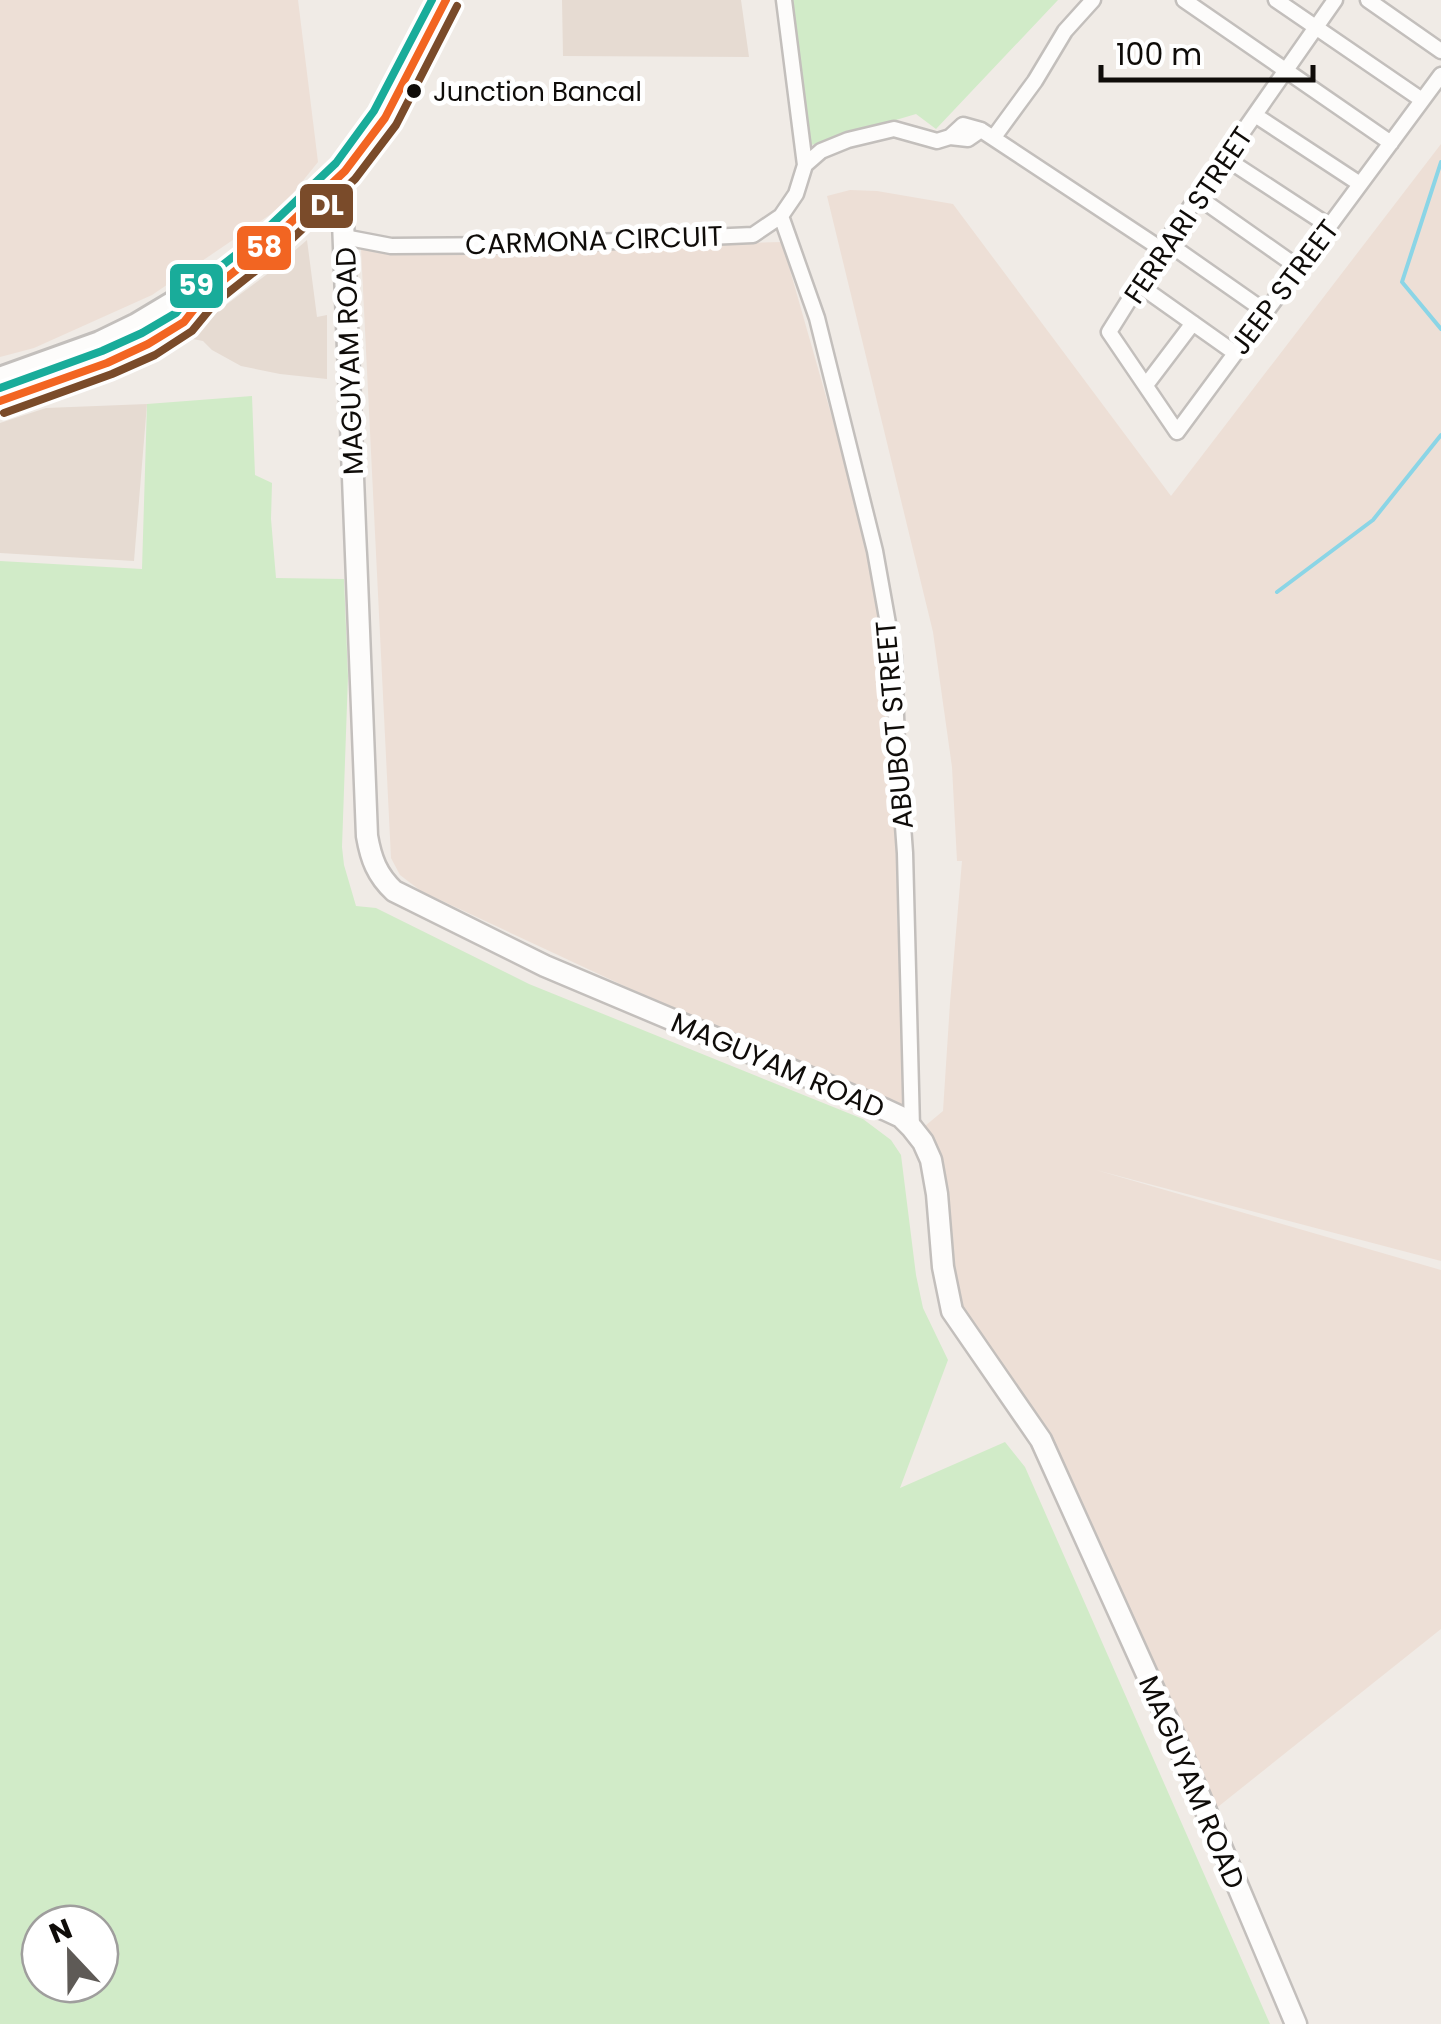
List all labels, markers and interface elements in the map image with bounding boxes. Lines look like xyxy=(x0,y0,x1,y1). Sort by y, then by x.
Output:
scale bar xyxy=(1101,20,1314,82)
text: 100 m xyxy=(1116,33,1202,76)
place label: Junction Bancal xyxy=(433,74,642,110)
marker: Junction Bancal xyxy=(404,81,424,101)
street label: FERRARI STREET xyxy=(1115,119,1262,311)
line badge: DL xyxy=(298,182,355,230)
text: DL xyxy=(310,186,344,225)
street label: JEEP STREET xyxy=(1221,212,1348,363)
street label: CARMONA CIRCUIT xyxy=(465,217,723,264)
line badge: 58 xyxy=(235,224,293,272)
text: 58 xyxy=(246,228,282,267)
street label: MAGUYAM ROAD xyxy=(326,246,373,476)
line badge: 59 xyxy=(168,262,225,310)
text: 59 xyxy=(178,266,214,305)
street label: ABUBOT STREET xyxy=(866,619,923,831)
street label: MAGUYAM ROAD xyxy=(665,1003,890,1128)
street label: MAGUYAM ROAD xyxy=(1129,1670,1254,1895)
north arrow xyxy=(20,1904,120,2004)
text: N xyxy=(44,1909,78,1953)

